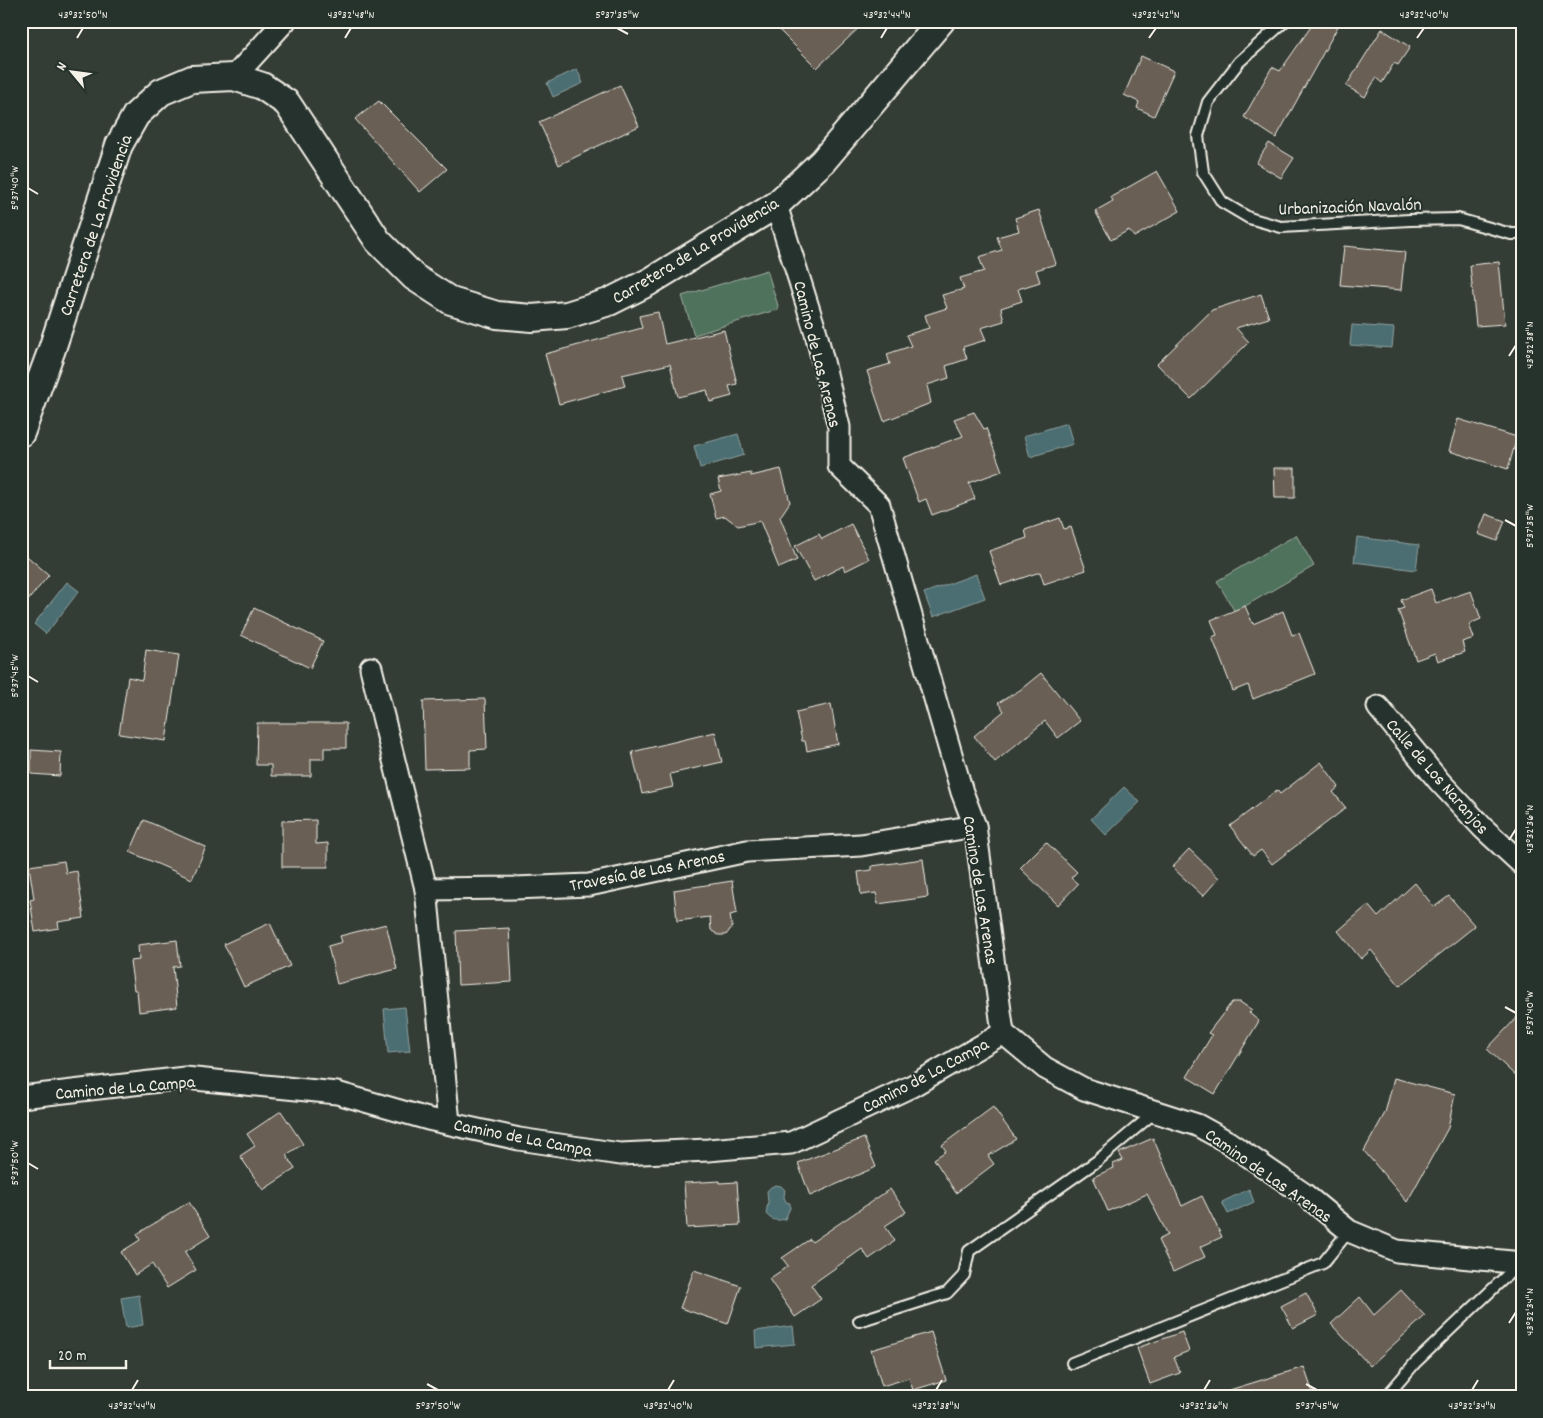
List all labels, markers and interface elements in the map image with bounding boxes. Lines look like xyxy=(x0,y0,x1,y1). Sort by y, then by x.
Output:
text: 43°32'50"N xyxy=(58,7,108,24)
text: 43°32'48"N xyxy=(327,7,375,24)
text: 5°37'35"W xyxy=(595,7,639,24)
text: 43°32'44"N xyxy=(863,7,911,24)
text: 43°32'42"N xyxy=(1132,7,1180,24)
text: 43°32'40"N xyxy=(1400,7,1448,24)
north arrow xyxy=(48,48,98,98)
text: N xyxy=(52,59,73,75)
street label: Carretera de La Providencia xyxy=(55,131,140,320)
text: 5°37'40"W xyxy=(7,166,24,210)
street label: Carretera de La Providencia xyxy=(608,192,785,312)
street label: Urbanización Navalón xyxy=(1278,194,1422,223)
street label: Camino de Las Arenas xyxy=(785,279,846,430)
text: 43°32'38"N xyxy=(1522,321,1539,369)
text: 5°37'35"W xyxy=(1522,504,1539,548)
text: 5°37'45"W xyxy=(7,654,24,698)
street label: Calle de Los Naranjos xyxy=(1379,714,1494,841)
text: 43°32'36"N xyxy=(1522,805,1539,853)
street label: Camino de Las Arenas xyxy=(954,814,1003,967)
street label: Travesía de Las Arenas xyxy=(568,845,727,900)
text: 5°37'40"W xyxy=(1522,991,1539,1035)
street label: Camino de La Campa xyxy=(858,1033,994,1121)
street label: Camino de La Campa xyxy=(54,1071,197,1108)
street label: Camino de La Campa xyxy=(451,1114,594,1165)
street label: Camino de Las Arenas xyxy=(1199,1124,1336,1230)
text: 5°37'50"W xyxy=(7,1140,24,1185)
text: 43°32'34"N xyxy=(1522,1288,1539,1336)
scale bar xyxy=(50,1338,126,1370)
text: 20 m xyxy=(58,1346,86,1368)
text: 43°32'44"N xyxy=(108,1398,156,1415)
text: 5°37'50"W xyxy=(416,1398,461,1415)
text: 43°32'40"N xyxy=(644,1398,692,1415)
text: 43°32'38"N xyxy=(912,1398,960,1415)
text: 43°32'36"N xyxy=(1180,1398,1228,1415)
text: 5°37'45"W xyxy=(1295,1398,1339,1415)
text: 43°32'34"N xyxy=(1448,1398,1496,1415)

